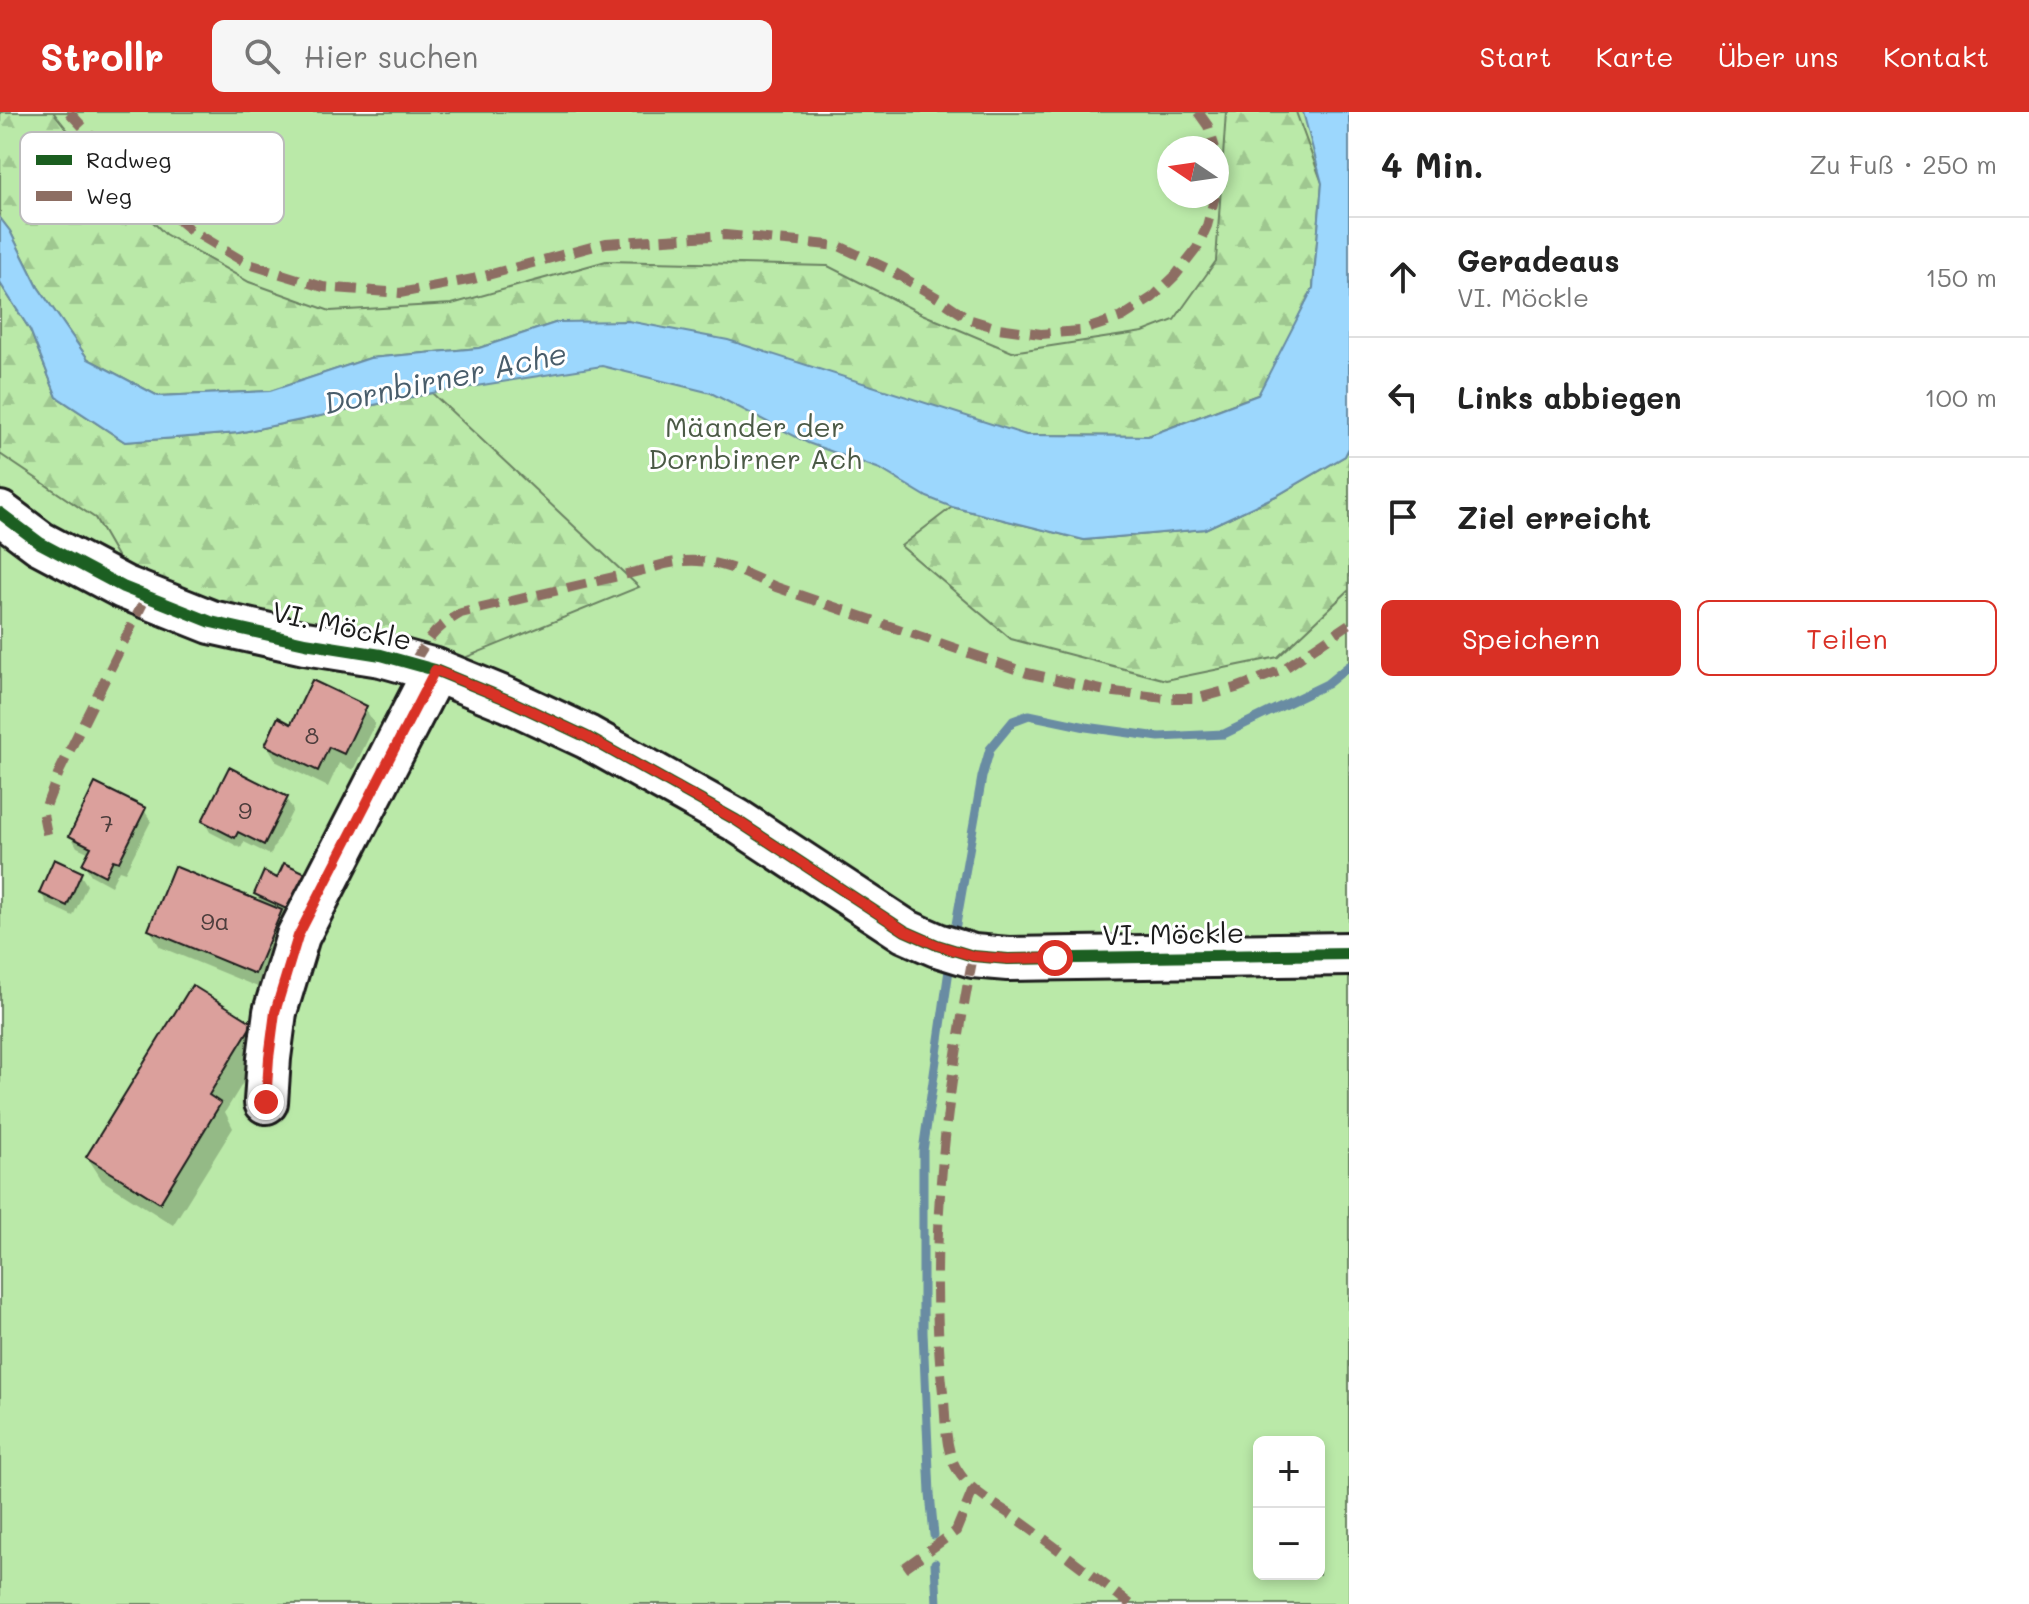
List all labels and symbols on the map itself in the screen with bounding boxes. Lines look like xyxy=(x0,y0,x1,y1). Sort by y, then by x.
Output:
legend xyxy=(20,132,284,224)
north arrow xyxy=(1157,136,1229,208)
text: Radweg xyxy=(86,145,171,174)
text: Weg xyxy=(86,181,132,210)
water label: Dornbirner Ache xyxy=(320,332,570,422)
park label: Mäander der Dornbirner Ach xyxy=(648,408,862,476)
street label: VI. Möckle xyxy=(269,593,415,657)
house number: 8 xyxy=(305,719,319,750)
house number: 9 xyxy=(238,794,252,825)
house number: 7 xyxy=(100,807,114,838)
house number: 9a xyxy=(200,905,230,936)
street label: VI. Möckle xyxy=(1102,914,1244,952)
route start xyxy=(1037,940,1073,976)
route end xyxy=(248,1084,284,1120)

